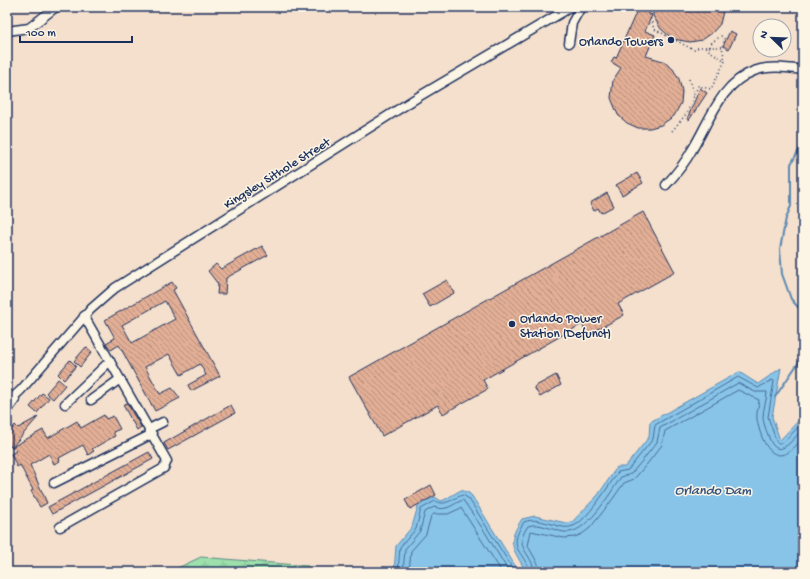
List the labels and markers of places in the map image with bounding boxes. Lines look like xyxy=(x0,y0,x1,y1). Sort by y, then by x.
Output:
place label: Orlando Towers xyxy=(579,35,664,50)
marker: Orlando Towers xyxy=(666,35,676,45)
place label: Orlando Power Station (Defunct) xyxy=(520,312,611,342)
marker: Orlando Power Station (Defunct) xyxy=(507,319,517,329)

